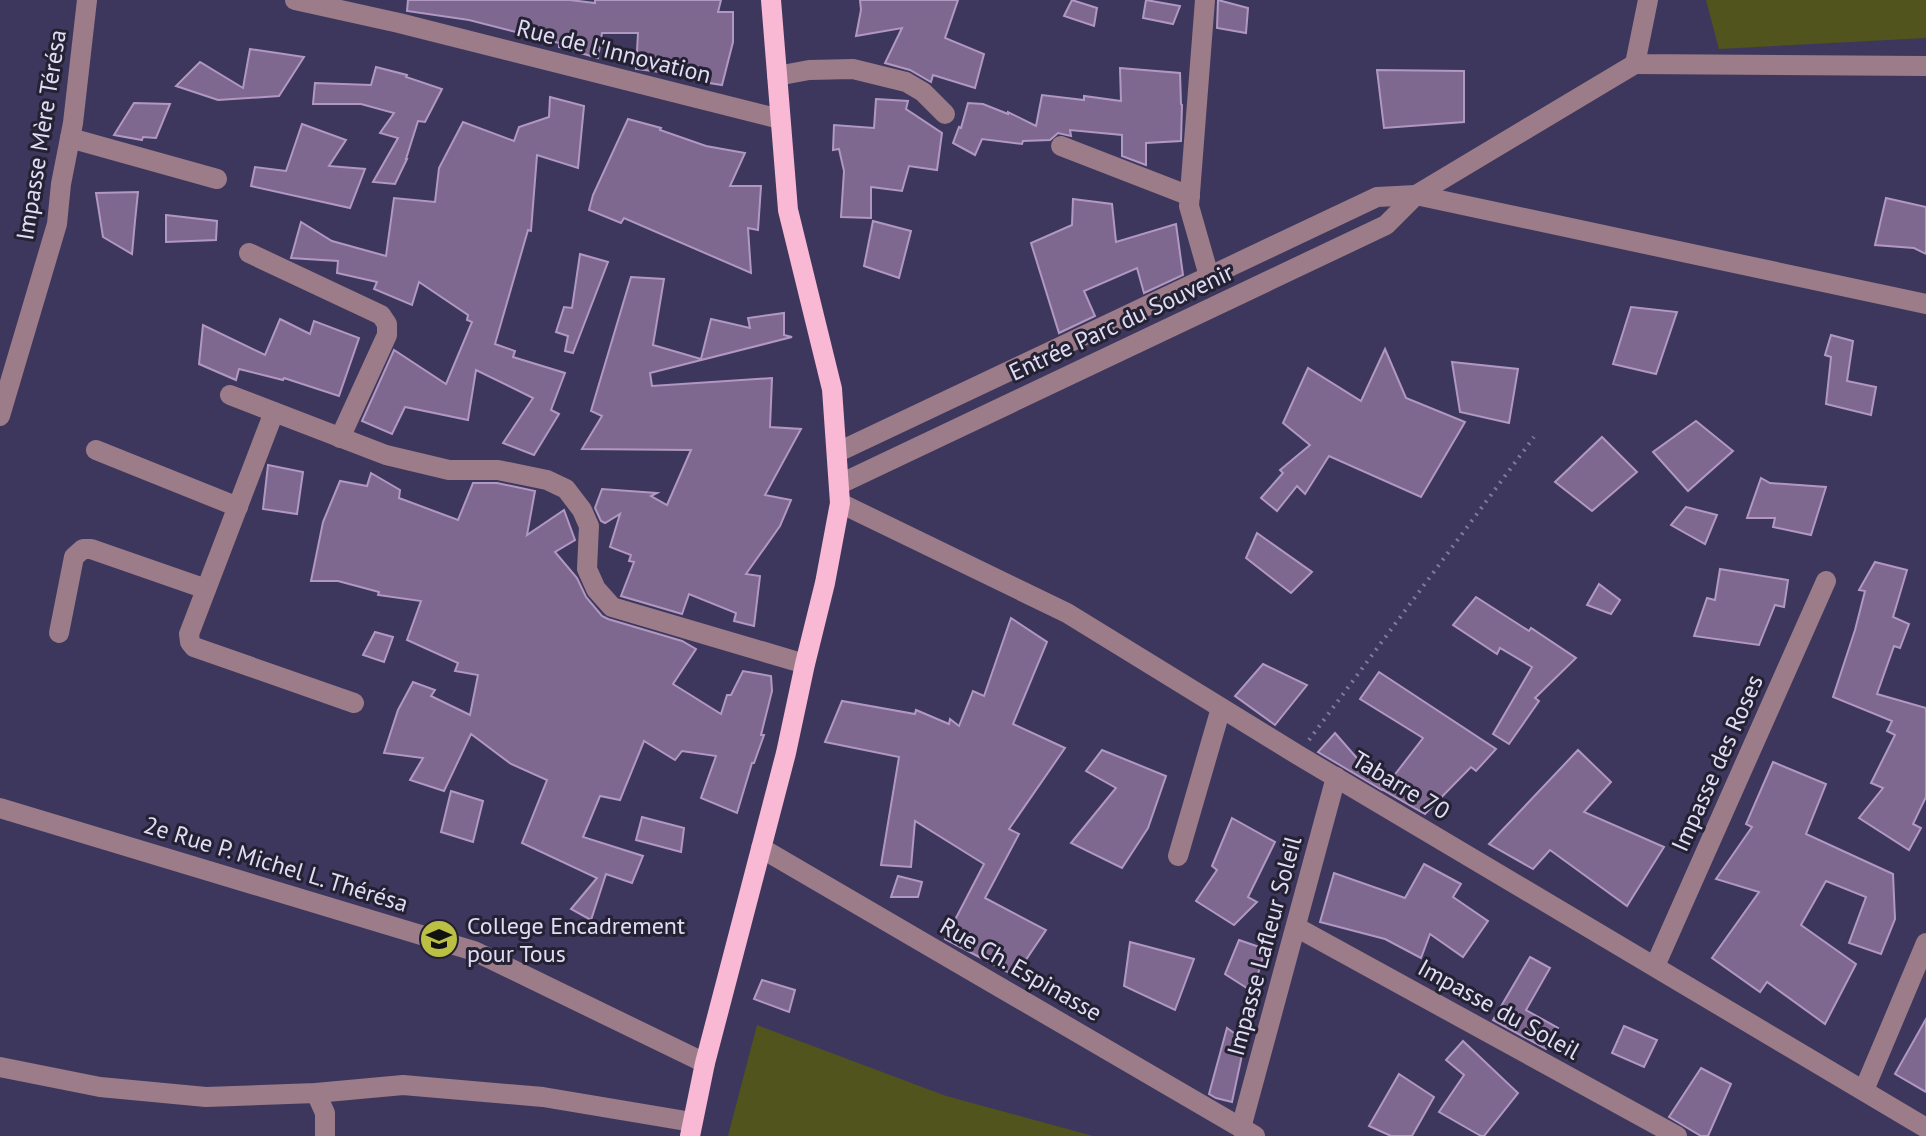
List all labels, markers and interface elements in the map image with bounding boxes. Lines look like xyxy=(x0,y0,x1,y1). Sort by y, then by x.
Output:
street label: Rue de l'Innovation xyxy=(514,12,714,90)
street label: Impasse Mère Térésa xyxy=(9,28,73,242)
street label: Entrée Parc du Souvenir xyxy=(1004,256,1238,388)
street label: Impasse des Roses xyxy=(1664,670,1770,856)
street label: Tabarre 70 xyxy=(1346,744,1456,826)
street label: 2e Rue P. Michel L. Thérésa xyxy=(140,809,412,919)
street label: Impasse Lafleur Soleil xyxy=(1220,833,1308,1059)
place label: College Encadrement pour Tous xyxy=(467,910,685,969)
street label: Rue Ch. Espinasse xyxy=(934,910,1108,1028)
school or university icon: College Encadrement pour Tous xyxy=(418,918,460,960)
street label: Impasse du Soleil xyxy=(1412,952,1586,1066)

